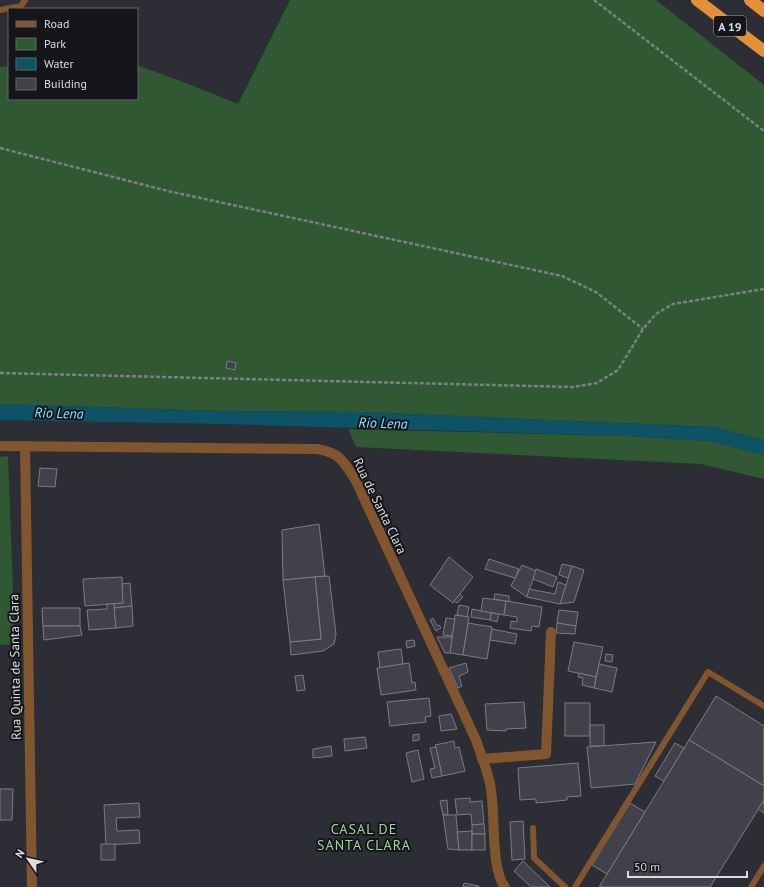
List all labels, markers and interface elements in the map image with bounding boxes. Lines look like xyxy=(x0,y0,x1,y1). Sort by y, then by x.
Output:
legend xyxy=(8,8,138,100)
text: Road xyxy=(44,16,69,31)
road number: A 19 xyxy=(714,16,746,36)
text: Park xyxy=(44,36,66,51)
text: Water xyxy=(44,56,74,71)
text: Building xyxy=(44,76,87,91)
water label: Rio Lena xyxy=(34,403,84,423)
water label: Rio Lena xyxy=(358,413,408,433)
street label: Rua de Santa Clara xyxy=(349,455,411,557)
street label: Rua Quinta de Santa Clara xyxy=(5,594,25,740)
district label: CASAL DE SANTA CLARA xyxy=(317,820,411,854)
north arrow xyxy=(8,839,48,879)
text: N xyxy=(12,846,28,860)
scale bar xyxy=(628,853,747,879)
text: 50 m xyxy=(634,859,660,874)

